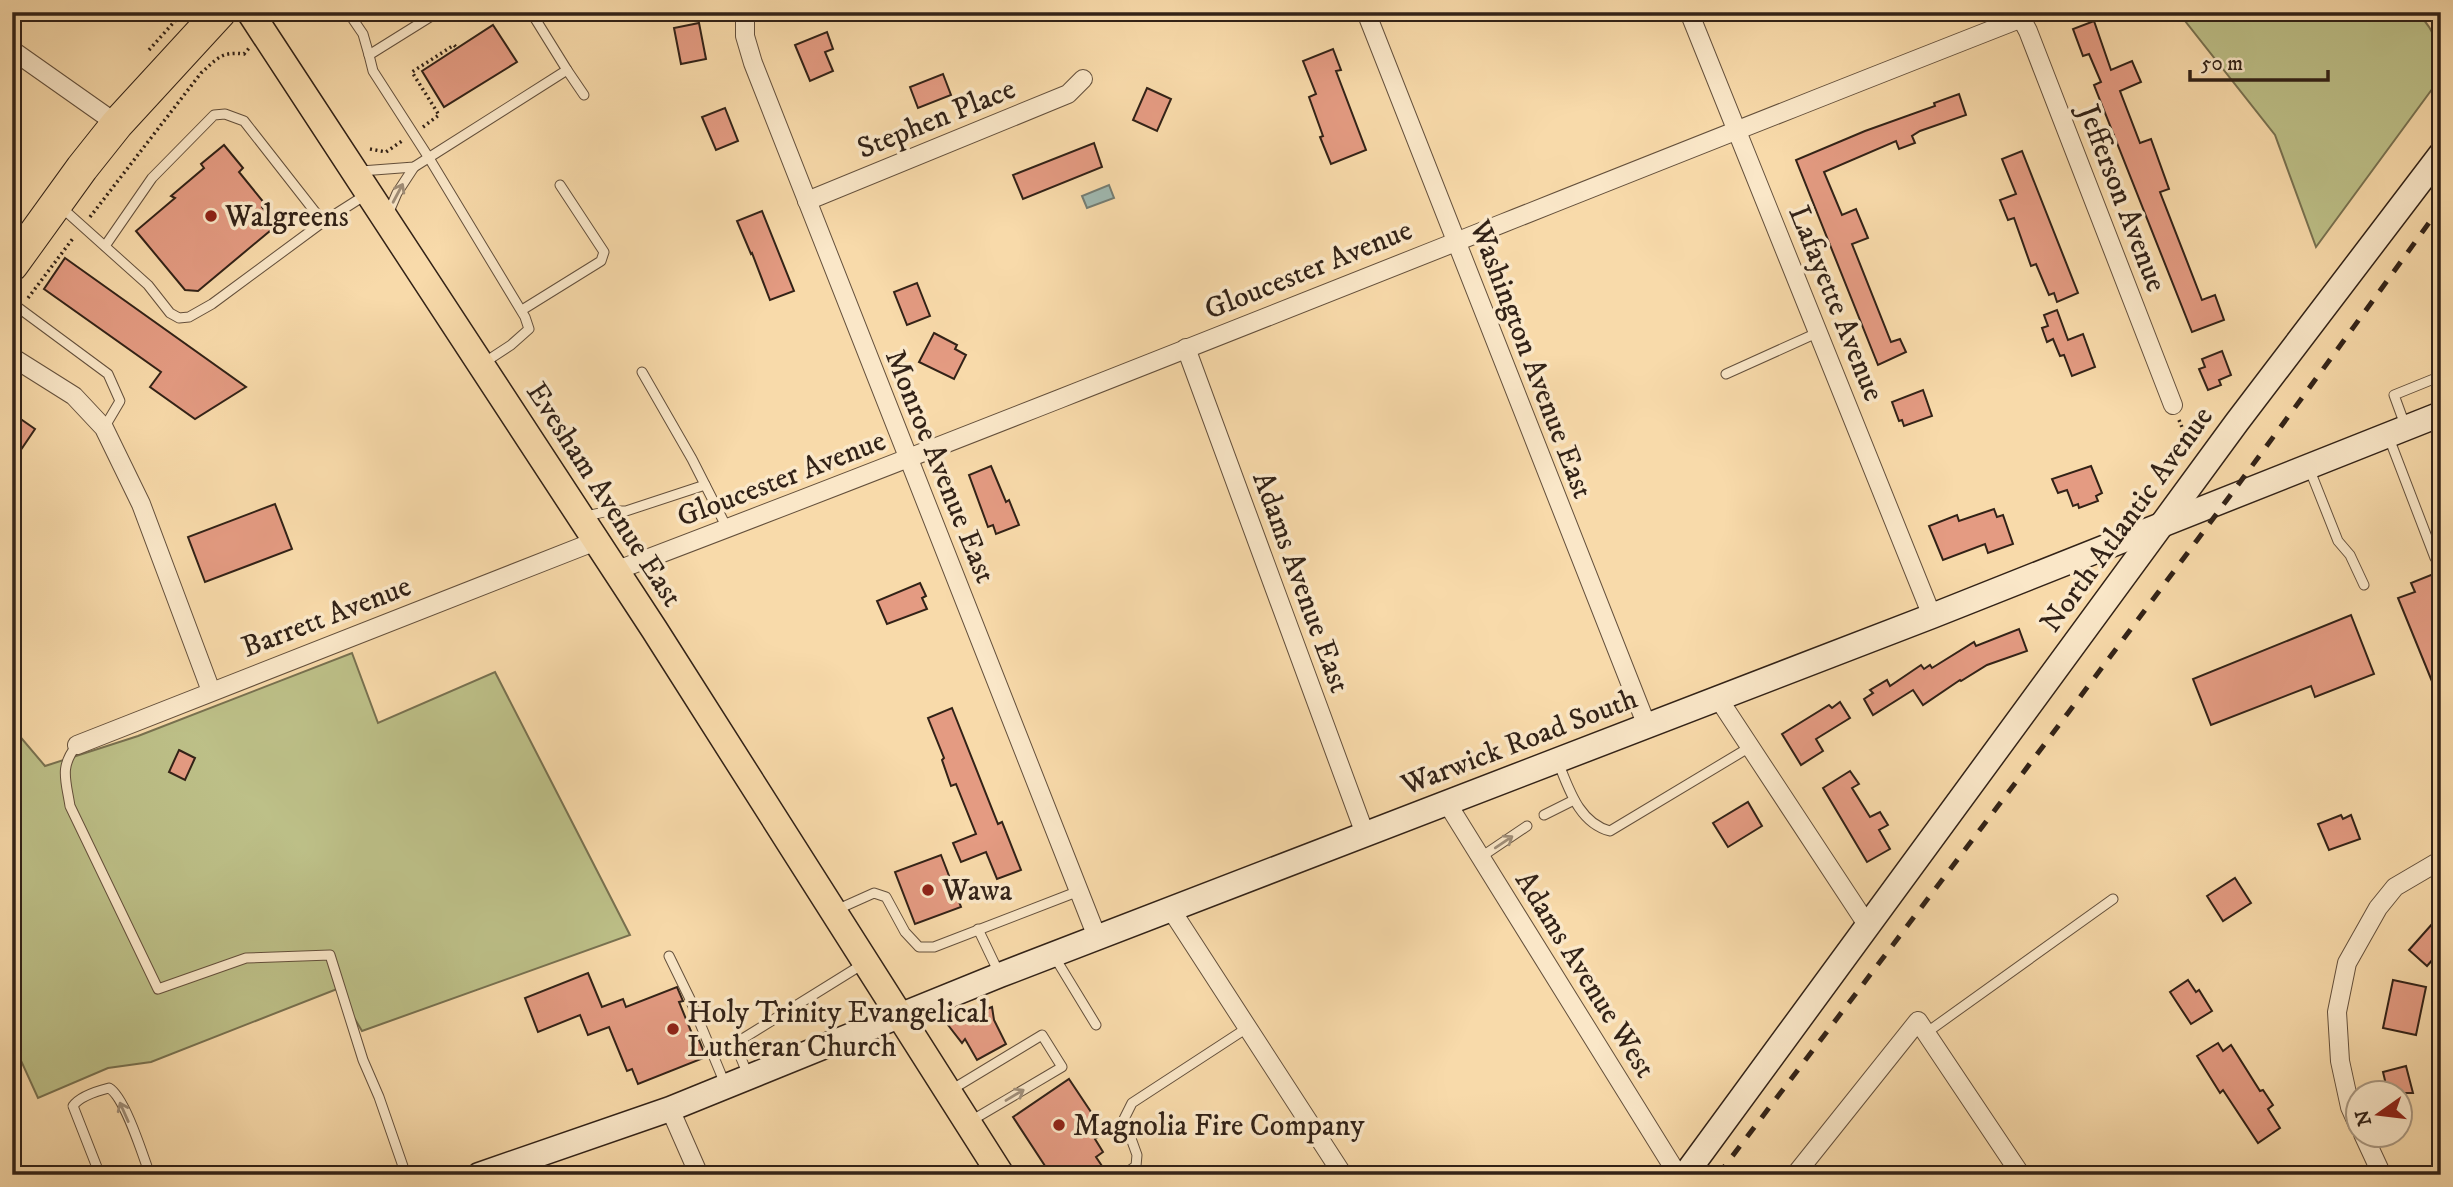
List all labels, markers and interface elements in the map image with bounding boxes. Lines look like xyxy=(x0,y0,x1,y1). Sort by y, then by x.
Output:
scale bar xyxy=(2190,38,2329,82)
text: 50 m xyxy=(2201,51,2243,77)
street label: Stephen Place xyxy=(852,71,1021,168)
street label: Jefferson Avenue xyxy=(2068,97,2174,297)
one-way arrow xyxy=(392,183,406,204)
place label: Walgreens xyxy=(224,199,349,236)
street label: Lafayette Avenue xyxy=(1780,200,1892,407)
marker: Walgreens xyxy=(203,208,219,224)
street label: Gloucester Avenue xyxy=(1199,212,1418,329)
street label: Washington Avenue East xyxy=(1460,214,1601,504)
street label: Monroe Avenue East xyxy=(876,344,1003,589)
street label: Evesham Avenue East xyxy=(517,376,690,614)
street label: North Atlantic Avenue xyxy=(2033,400,2222,640)
street label: Gloucester Avenue xyxy=(672,423,891,536)
street label: Adams Avenue East xyxy=(1243,467,1358,698)
street label: Barrett Avenue xyxy=(237,568,417,667)
street label: Warwick Road South xyxy=(1395,680,1643,805)
one-way arrow xyxy=(1494,835,1513,849)
street label: Adams Avenue West xyxy=(1506,865,1663,1085)
place label: Wawa xyxy=(941,873,1012,910)
marker: Wawa xyxy=(920,882,936,898)
place label: Holy Trinity Evangelical Lutheran Church xyxy=(687,995,988,1066)
marker: Holy Trinity Evangelical Lutheran Church xyxy=(665,1021,681,1037)
north arrow xyxy=(2344,1078,2414,1148)
one-way arrow xyxy=(1004,1088,1024,1102)
one-way arrow xyxy=(117,1101,130,1123)
text: N xyxy=(2351,1107,2377,1128)
place label: Magnolia Fire Company xyxy=(1073,1108,1365,1145)
marker: Magnolia Fire Company xyxy=(1051,1117,1067,1133)

